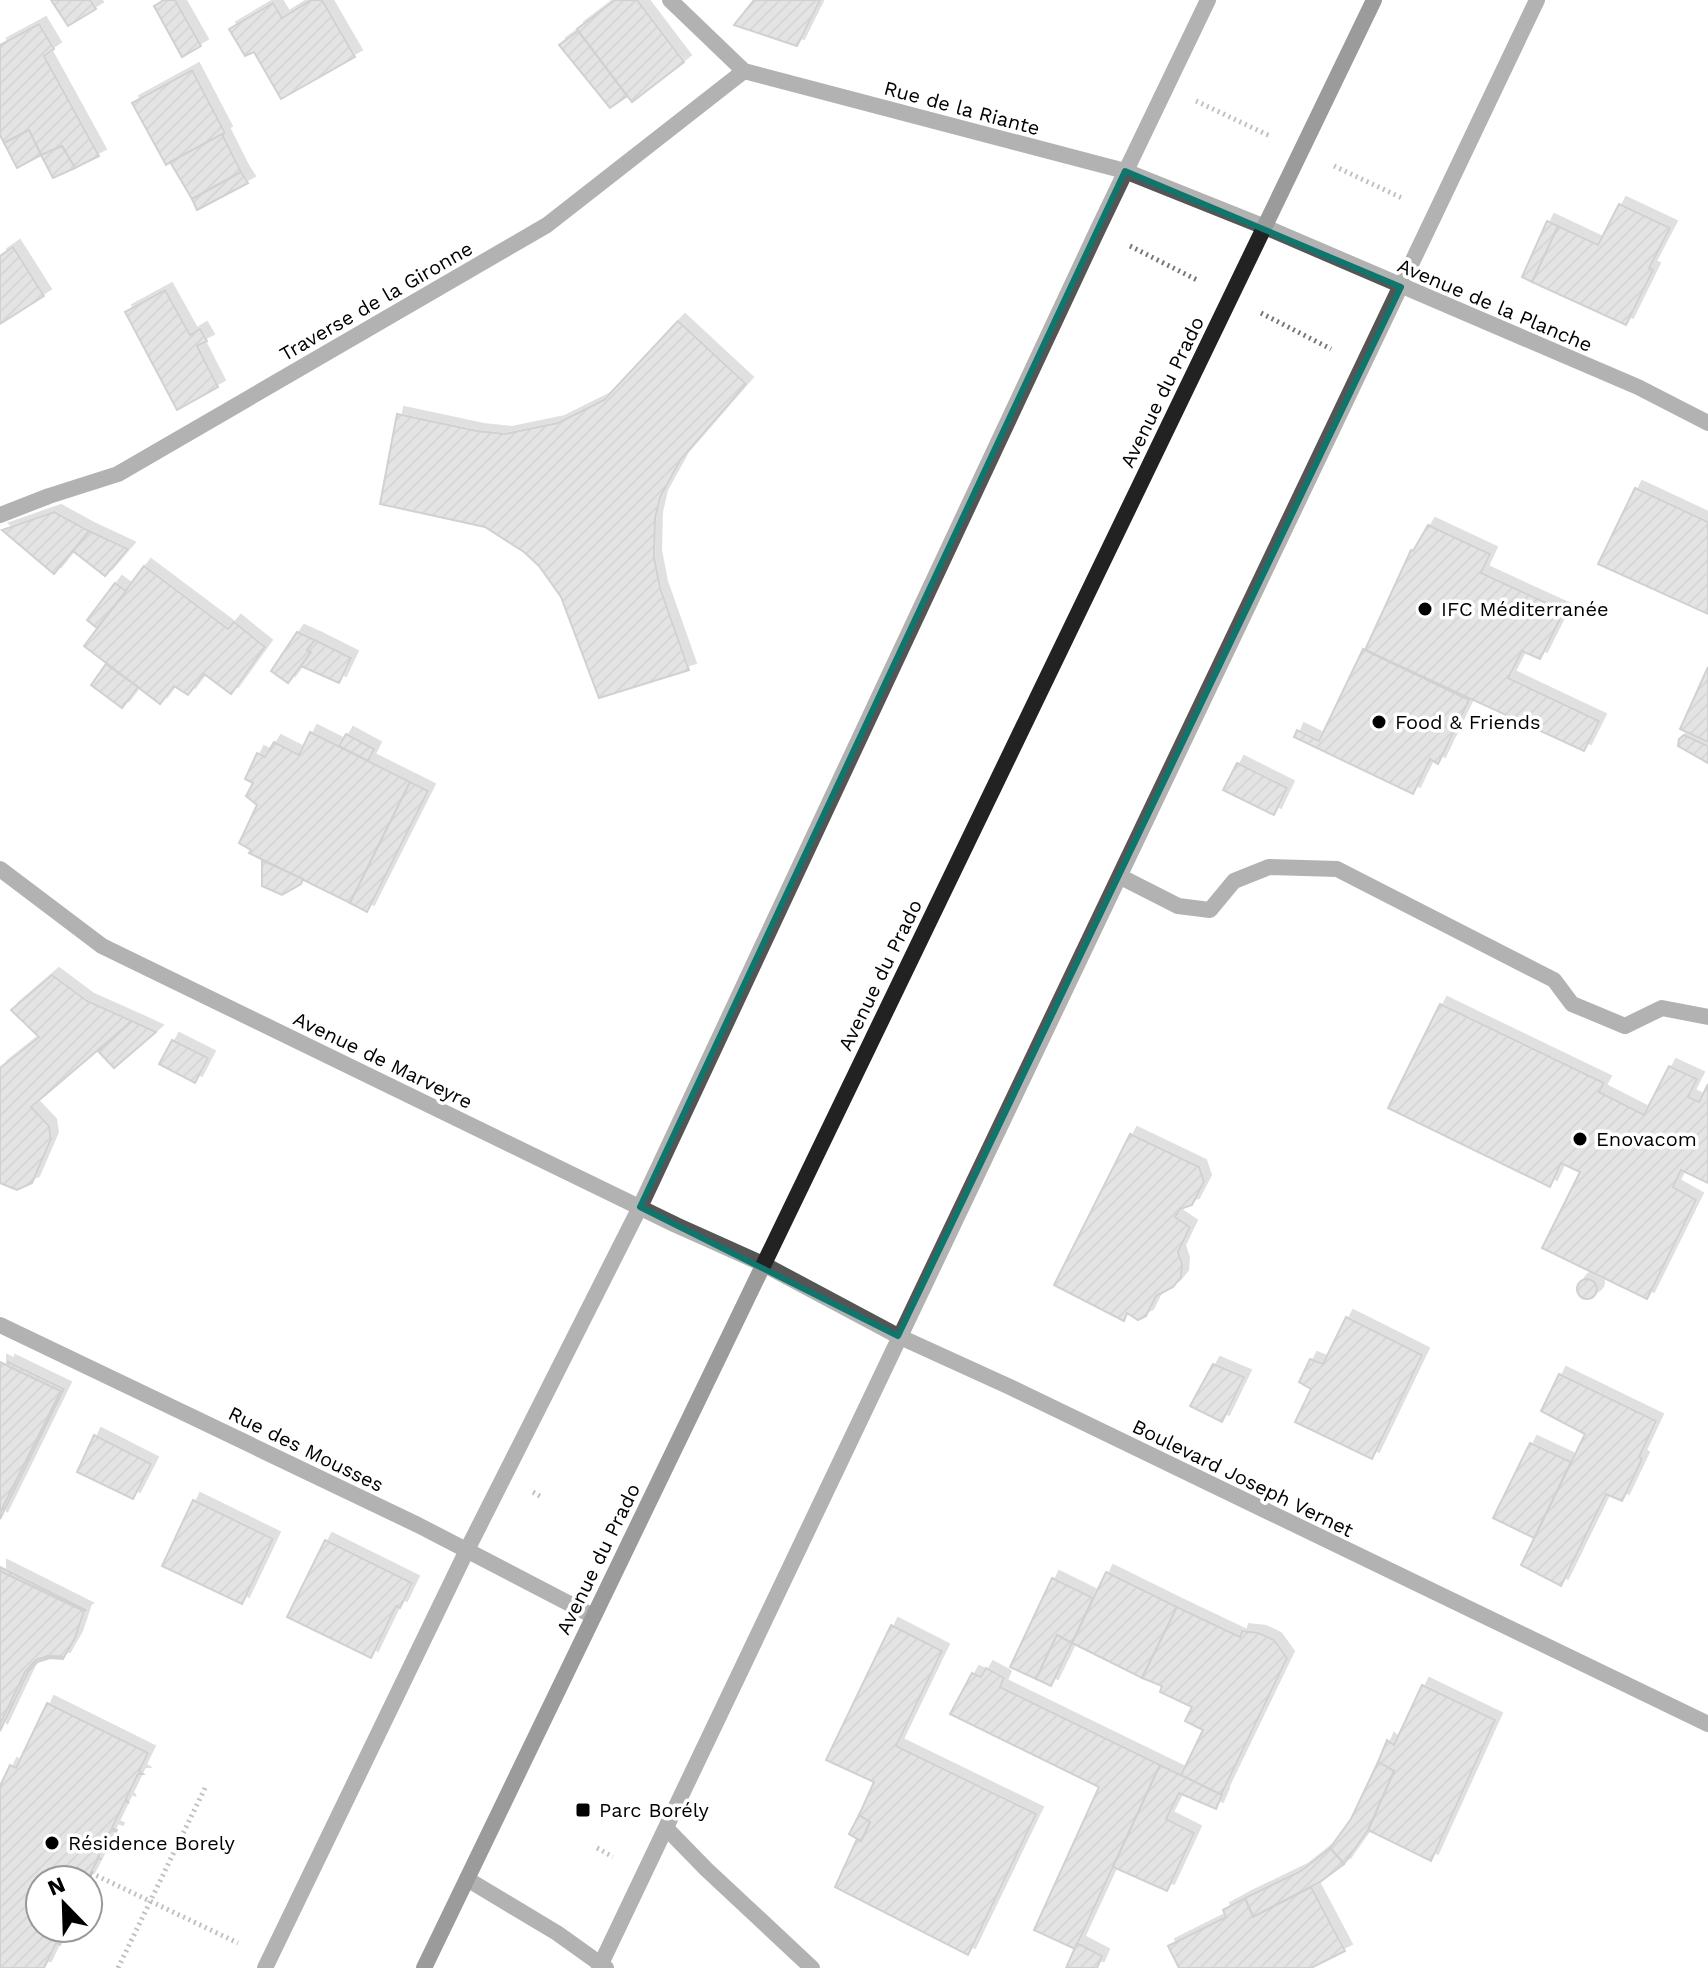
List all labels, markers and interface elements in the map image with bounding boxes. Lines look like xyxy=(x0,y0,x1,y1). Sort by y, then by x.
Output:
street label: Rue de la Riante xyxy=(881,76,1043,140)
street label: Traverse de la Gironne xyxy=(275,236,477,366)
street label: Avenue de la Planche xyxy=(1394,253,1596,357)
street label: Avenue du Prado xyxy=(1115,312,1209,472)
place label: IFC Méditerranée xyxy=(1441,597,1608,621)
marker: IFC Méditerranée xyxy=(1416,600,1434,618)
place label: Food & Friends xyxy=(1395,710,1541,734)
marker: Food & Friends xyxy=(1370,713,1388,731)
street label: Avenue du Prado xyxy=(833,895,927,1055)
street label: Avenue de Marveyre xyxy=(290,1006,476,1114)
place label: Enovacom xyxy=(1596,1127,1697,1151)
marker: Enovacom xyxy=(1571,1130,1589,1148)
street label: Rue des Mousses xyxy=(225,1401,387,1497)
street label: Boulevard Joseph Vernet xyxy=(1129,1414,1358,1542)
street label: Avenue du Prado xyxy=(551,1479,645,1639)
place label: Parc Borély xyxy=(599,1798,709,1822)
marker: Parc Borély xyxy=(574,1801,592,1819)
place label: Résidence Borely xyxy=(68,1831,235,1855)
marker: Résidence Borely xyxy=(43,1834,61,1852)
north arrow xyxy=(24,1864,104,1944)
text: N xyxy=(44,1871,69,1901)

